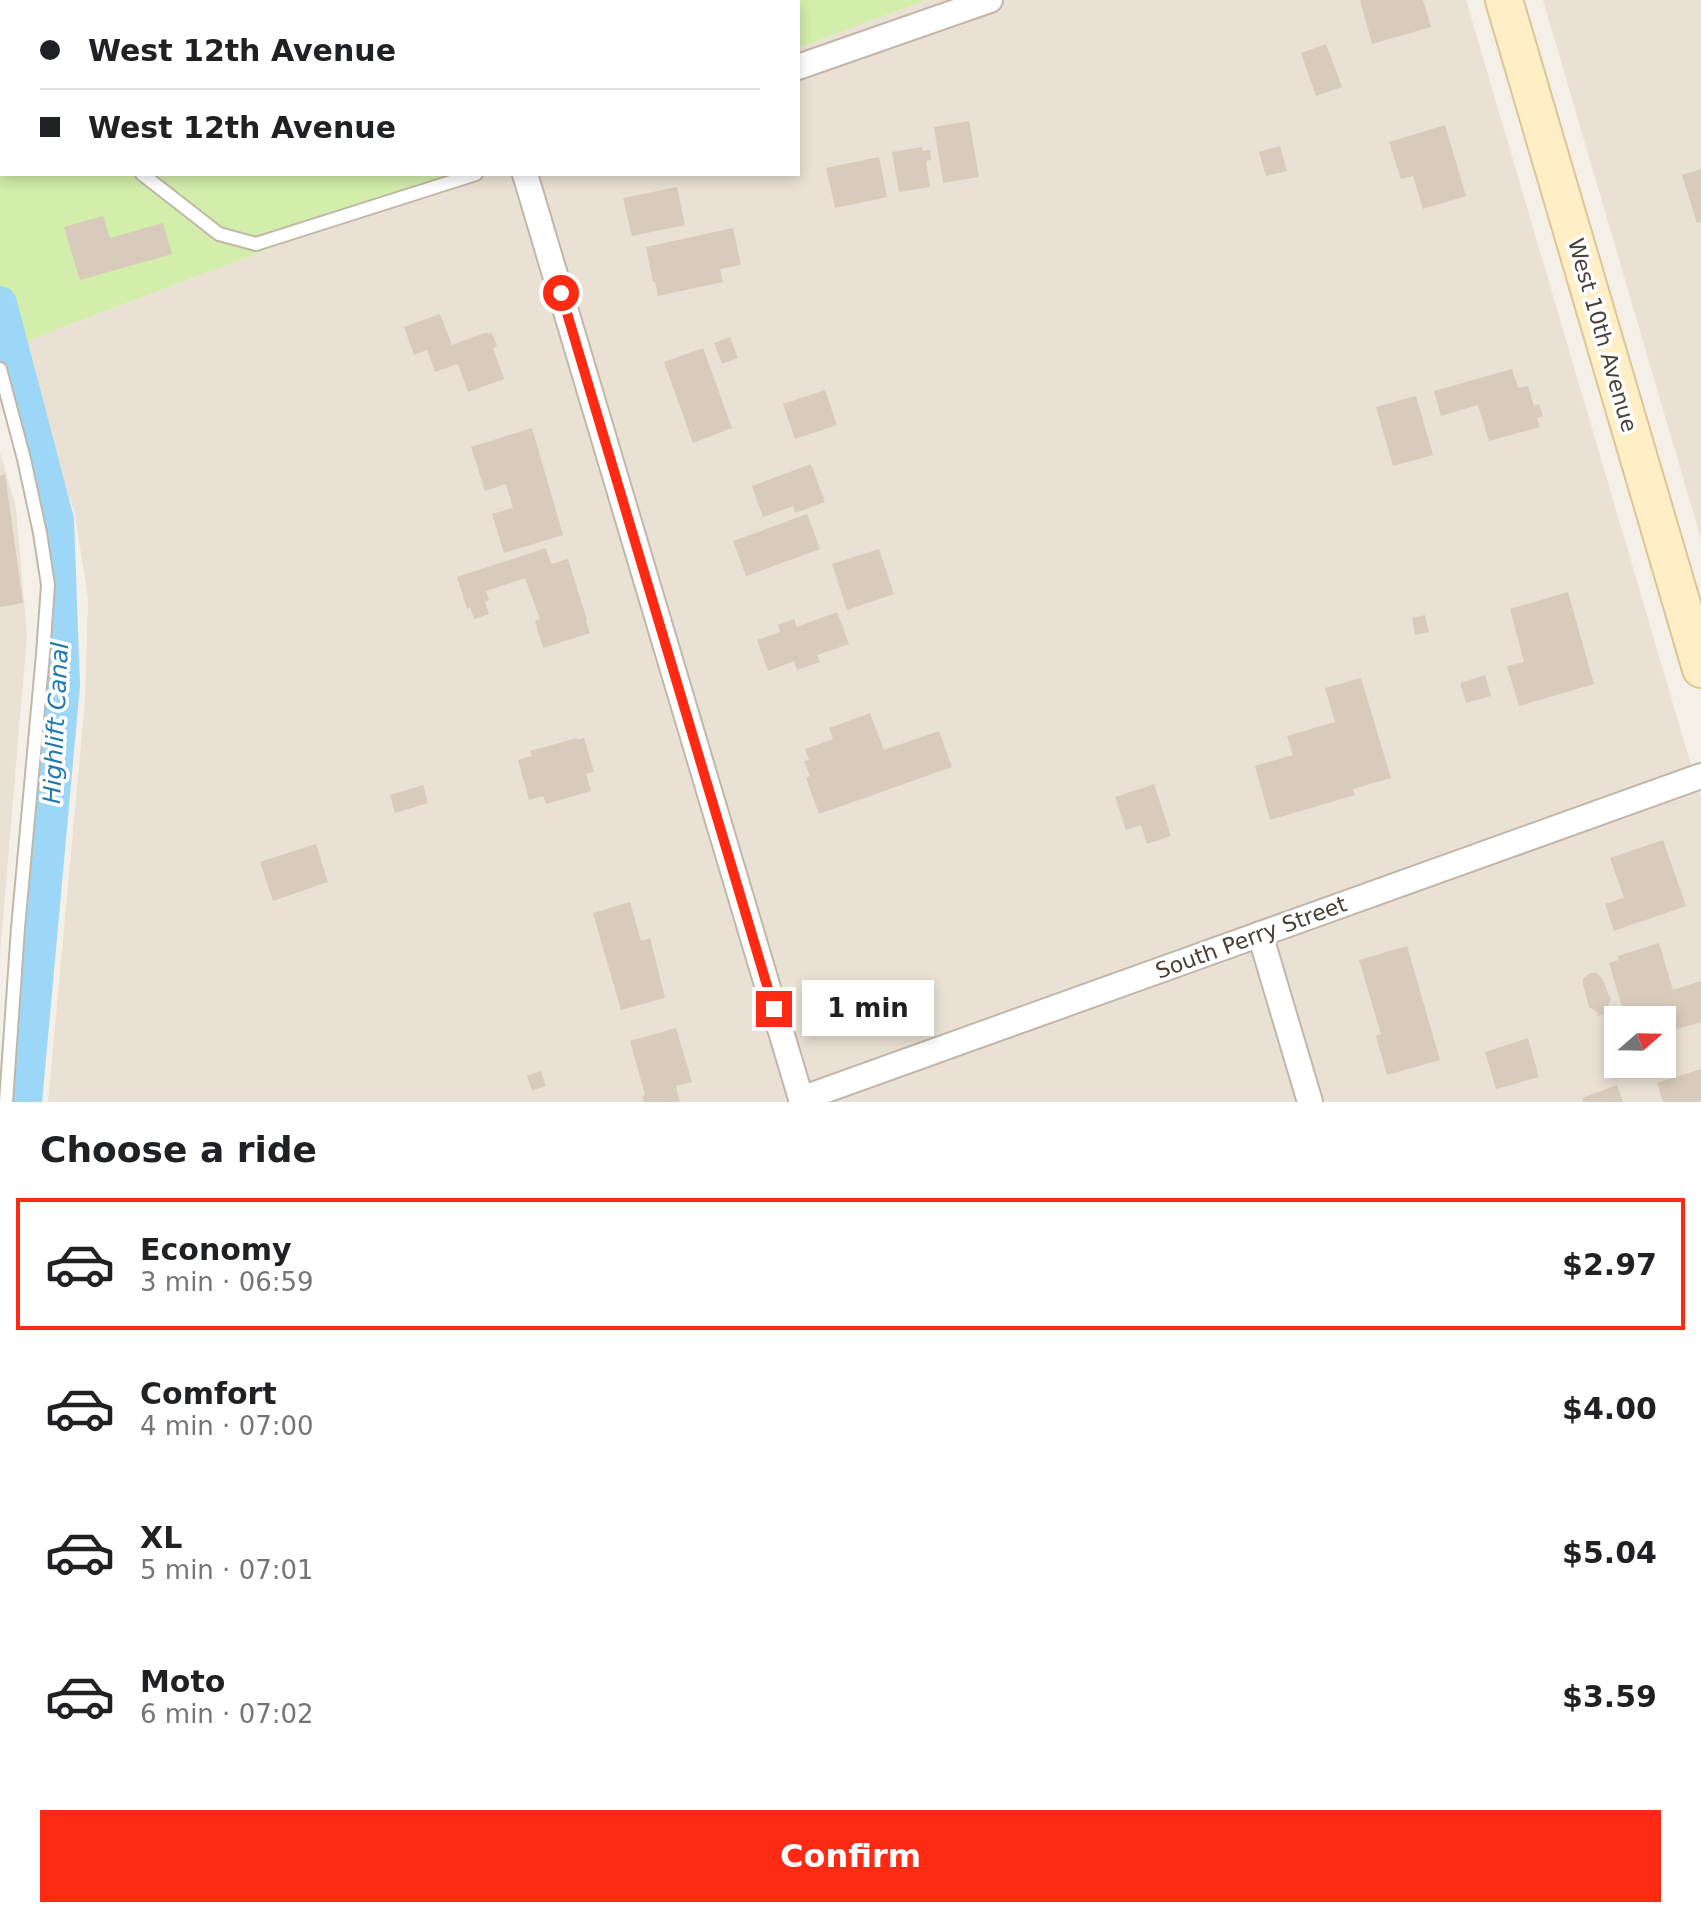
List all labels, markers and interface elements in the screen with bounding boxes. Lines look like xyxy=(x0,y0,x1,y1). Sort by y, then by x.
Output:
text: West 12th Avenue xyxy=(88,33,396,68)
text: West 12th Avenue xyxy=(88,110,396,145)
street label: West 10th Avenue xyxy=(1563,235,1642,435)
route start xyxy=(543,275,579,311)
water label: Highlift Canal xyxy=(38,641,74,805)
street label: South Perry Street xyxy=(1152,891,1350,984)
callout: 1 min xyxy=(802,981,934,1037)
route end xyxy=(756,991,792,1027)
text: 1 min xyxy=(827,993,909,1023)
north arrow xyxy=(1604,1006,1676,1078)
map controls xyxy=(1604,1006,1676,1078)
text: Choose a ride xyxy=(40,1129,317,1170)
icon: car xyxy=(44,1228,116,1300)
text: Economy xyxy=(140,1232,292,1267)
text: $2.97 xyxy=(1562,1247,1657,1282)
text: 3 min · 06:59 xyxy=(140,1267,314,1297)
icon: car xyxy=(44,1372,116,1444)
text: Comfort xyxy=(140,1376,277,1411)
text: $4.00 xyxy=(1562,1391,1657,1426)
text: 4 min · 07:00 xyxy=(140,1411,314,1441)
icon: car xyxy=(44,1516,116,1588)
text: XL xyxy=(140,1520,182,1555)
text: $5.04 xyxy=(1562,1535,1657,1570)
text: 5 min · 07:01 xyxy=(140,1555,314,1585)
icon: car xyxy=(44,1660,116,1732)
text: Moto xyxy=(140,1664,225,1699)
text: $3.59 xyxy=(1562,1679,1657,1714)
text: 6 min · 07:02 xyxy=(140,1699,314,1729)
button: Confirm xyxy=(40,1810,1661,1902)

